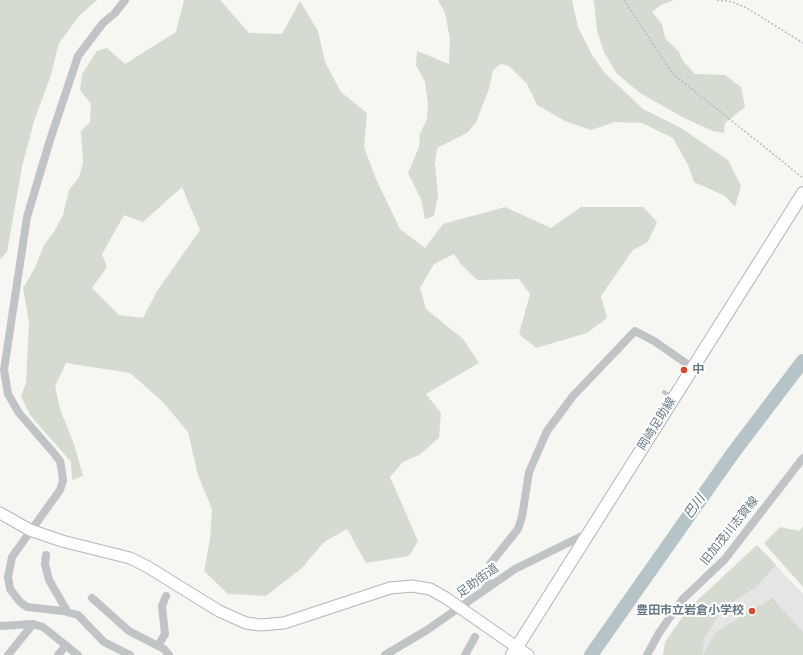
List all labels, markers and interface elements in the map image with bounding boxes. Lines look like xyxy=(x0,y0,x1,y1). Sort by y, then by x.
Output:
place label: 中 xyxy=(692,363,704,377)
marker: 中 xyxy=(679,365,689,375)
street label: 岡崎足助線 xyxy=(635,395,679,453)
water label: 巴川 xyxy=(681,492,709,522)
street label: 旧加茂川志賀線 xyxy=(698,494,762,568)
street label: 足助街道 xyxy=(454,561,502,601)
place label: 豊田市立岩倉小学校 xyxy=(636,604,744,618)
marker: 豊田市立岩倉小学校 xyxy=(747,606,757,616)

